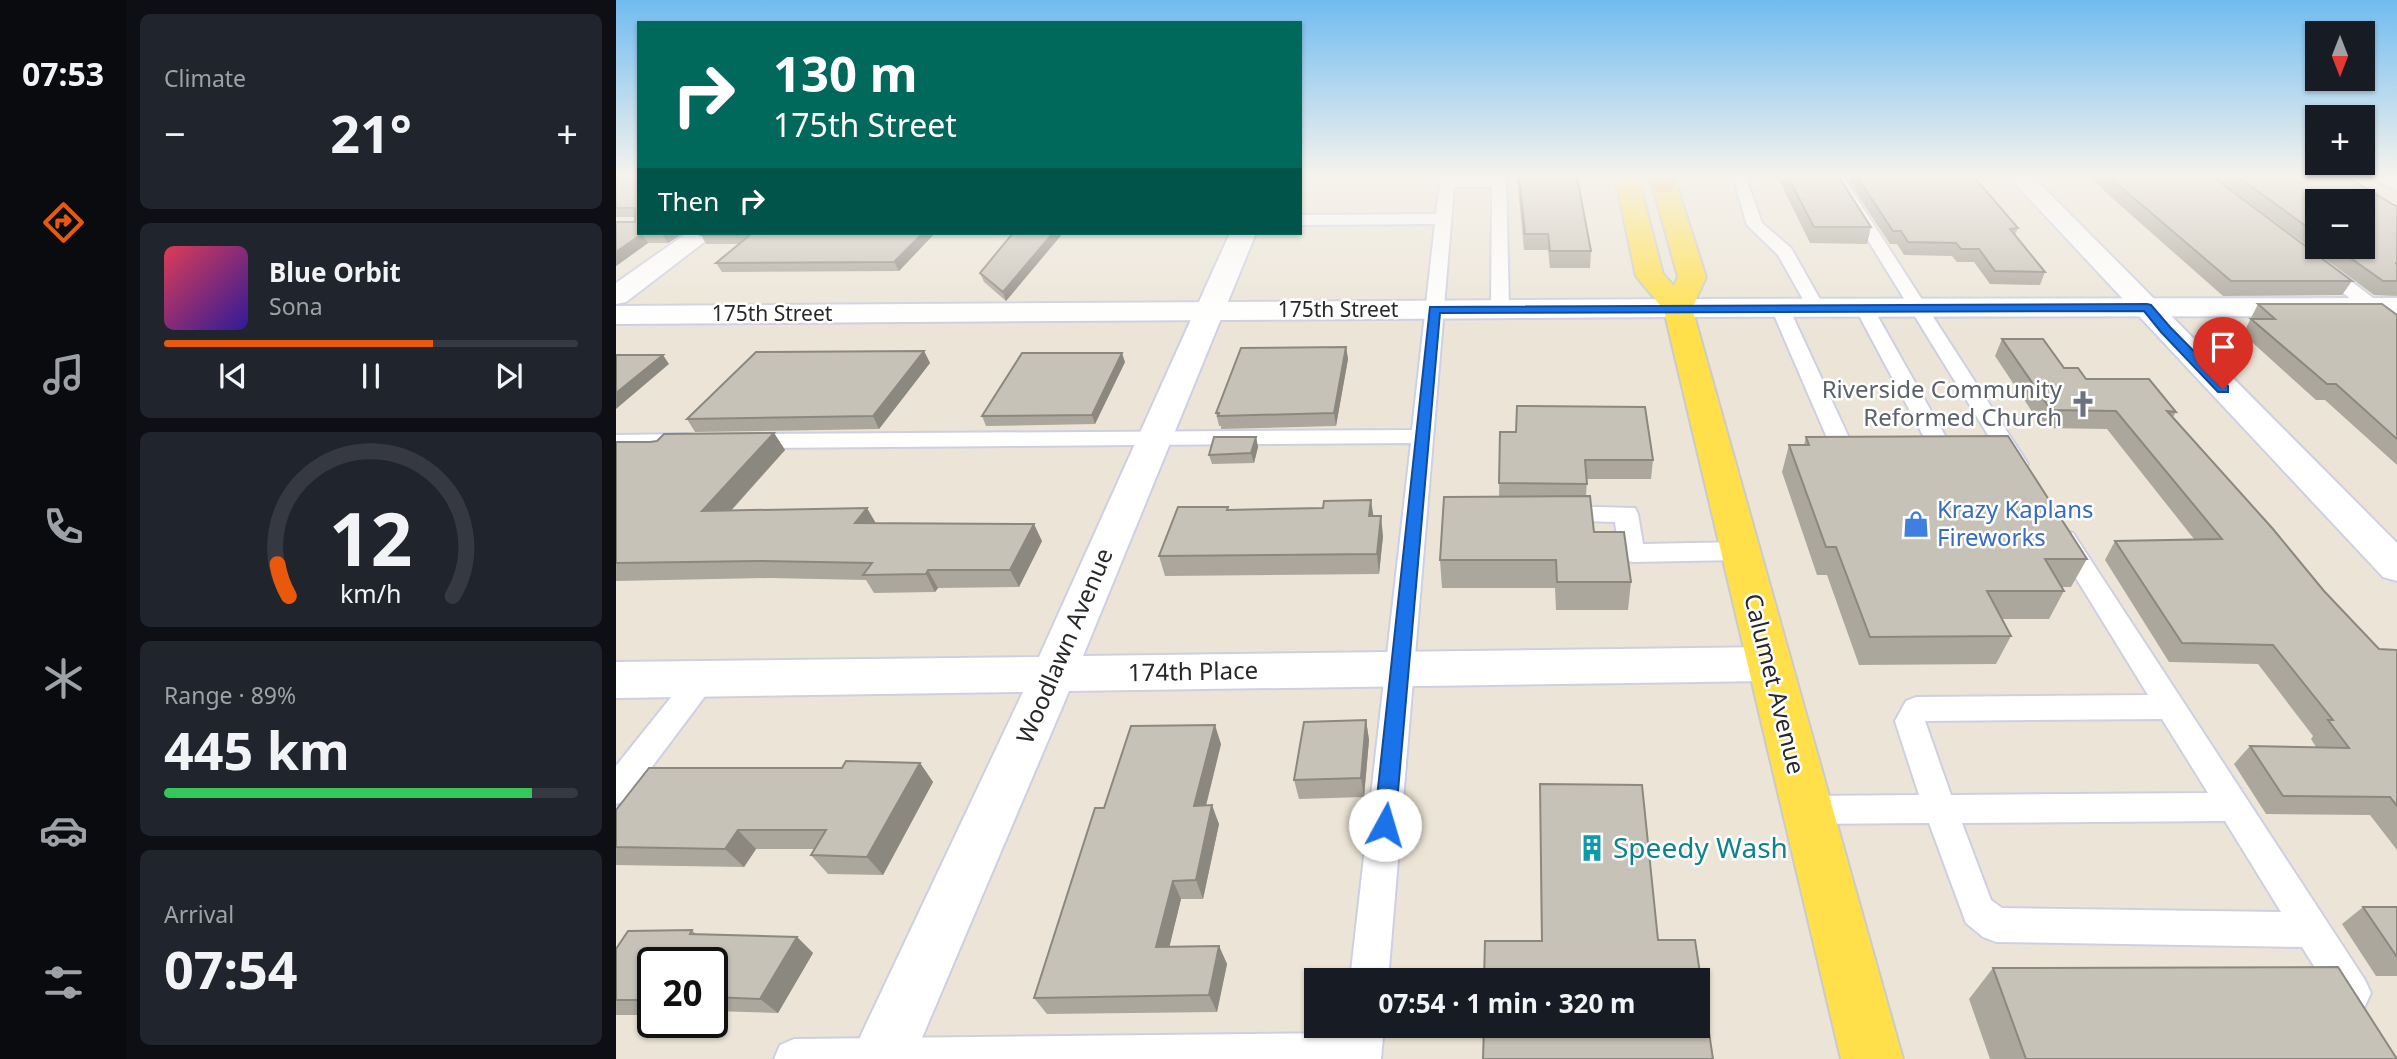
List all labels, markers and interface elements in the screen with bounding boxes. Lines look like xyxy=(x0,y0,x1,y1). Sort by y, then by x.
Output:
north arrow xyxy=(2305,21,2375,91)
map controls xyxy=(2305,21,2375,259)
text: 130 m xyxy=(773,40,918,106)
icon: right xyxy=(658,49,749,140)
text: 07:53 xyxy=(22,52,104,95)
text: Climate xyxy=(164,62,246,94)
text: 21° xyxy=(330,97,412,168)
text: 175th Street xyxy=(773,103,957,146)
button: + xyxy=(2305,105,2375,175)
text: − xyxy=(164,107,186,159)
text: + xyxy=(556,107,578,159)
icon: right xyxy=(733,182,771,220)
text: Then xyxy=(658,183,719,219)
button: − xyxy=(2305,189,2375,259)
icon: directions xyxy=(39,198,88,247)
text: Blue Orbit xyxy=(269,254,401,290)
text: Sona xyxy=(269,290,323,322)
street label: 175th Street xyxy=(1278,295,1399,323)
street label: 175th Street xyxy=(712,299,833,327)
pin xyxy=(2193,317,2253,389)
icon: arrive xyxy=(2204,328,2242,366)
icon: music xyxy=(39,350,88,399)
icon: previous xyxy=(214,357,252,395)
icon: pause xyxy=(352,357,390,395)
icon: next xyxy=(490,357,528,395)
place label: Riverside Community Reformed Church xyxy=(1822,372,2063,433)
church icon: Riverside Community Reformed Church xyxy=(2068,389,2098,419)
text: 12 xyxy=(329,488,413,587)
place label: Krazy Kaplans Fireworks xyxy=(1937,492,2094,553)
icon: phone xyxy=(39,502,88,551)
shop icon: Krazy Kaplans Fireworks xyxy=(1901,509,1931,539)
street label: Woodlawn Avenue xyxy=(1008,543,1120,748)
text: km/h xyxy=(340,575,402,609)
street label: Calumet Avenue xyxy=(1737,590,1814,777)
street label: 174th Place xyxy=(1128,653,1258,688)
icon: climate xyxy=(39,654,88,703)
text: Range · 89% xyxy=(164,679,296,711)
text: 445 km xyxy=(164,714,350,785)
position arrow xyxy=(1348,788,1422,862)
icon: car xyxy=(39,806,88,855)
place label: Speedy Wash xyxy=(1613,828,1788,866)
building icon: Speedy Wash xyxy=(1577,833,1607,863)
text: Arrival xyxy=(164,898,234,930)
text: 07:54 xyxy=(164,933,298,1004)
speed limit sign: 20 xyxy=(637,947,728,1038)
icon: filters xyxy=(39,958,88,1007)
text: 07:54 · 1 min · 320 m xyxy=(1379,985,1635,1021)

